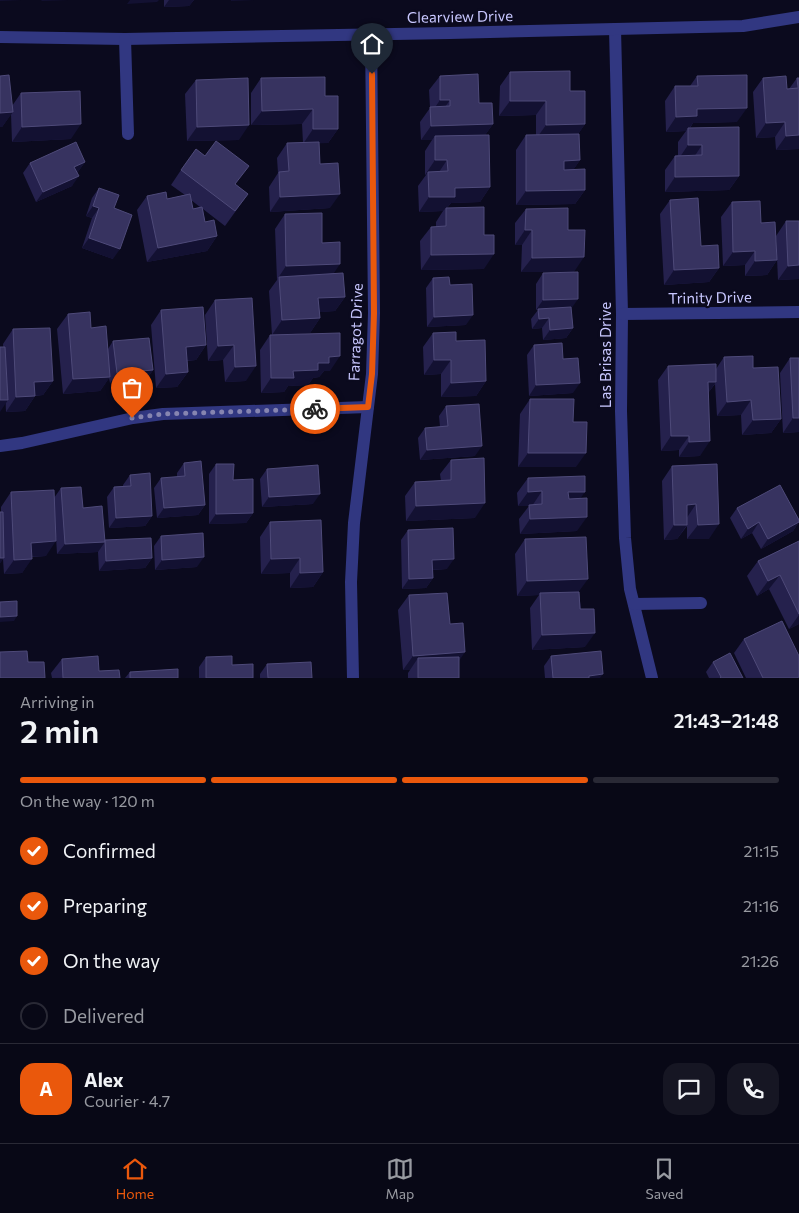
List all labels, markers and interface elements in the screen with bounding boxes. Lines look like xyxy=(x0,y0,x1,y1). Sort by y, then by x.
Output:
street label: Clearview Drive xyxy=(407,6,513,26)
pin xyxy=(351,23,393,74)
icon: home xyxy=(358,30,386,58)
street label: Farragot Drive xyxy=(344,283,366,381)
street label: Trinity Drive xyxy=(668,287,752,307)
street label: Las Brisas Drive xyxy=(596,302,614,408)
pin xyxy=(111,367,153,418)
icon: bag xyxy=(118,374,146,402)
courier xyxy=(290,384,340,434)
icon: bike xyxy=(301,395,329,423)
text: Arriving in xyxy=(20,692,94,711)
text: 21:43–21:48 xyxy=(674,709,779,732)
text: 2 min xyxy=(20,710,99,750)
text: On the way · 120 m xyxy=(20,791,155,810)
icon: check xyxy=(20,837,48,865)
text: Confirmed xyxy=(63,839,156,862)
text: 21:15 xyxy=(743,841,779,860)
icon: check xyxy=(20,892,48,920)
text: Preparing xyxy=(63,894,147,917)
text: 21:16 xyxy=(743,896,779,915)
icon: check xyxy=(20,947,48,975)
text: On the way xyxy=(63,949,160,972)
text: 21:26 xyxy=(741,951,779,970)
text: Delivered xyxy=(63,1004,144,1027)
button: chat xyxy=(663,1063,715,1115)
button: phone xyxy=(727,1063,779,1115)
text: Alex xyxy=(84,1068,124,1091)
text: A xyxy=(39,1077,53,1100)
text: Courier · 4.7 xyxy=(84,1091,170,1110)
tab: Home xyxy=(116,1155,154,1202)
tab: Map xyxy=(385,1155,414,1202)
tab: Saved xyxy=(646,1155,683,1202)

